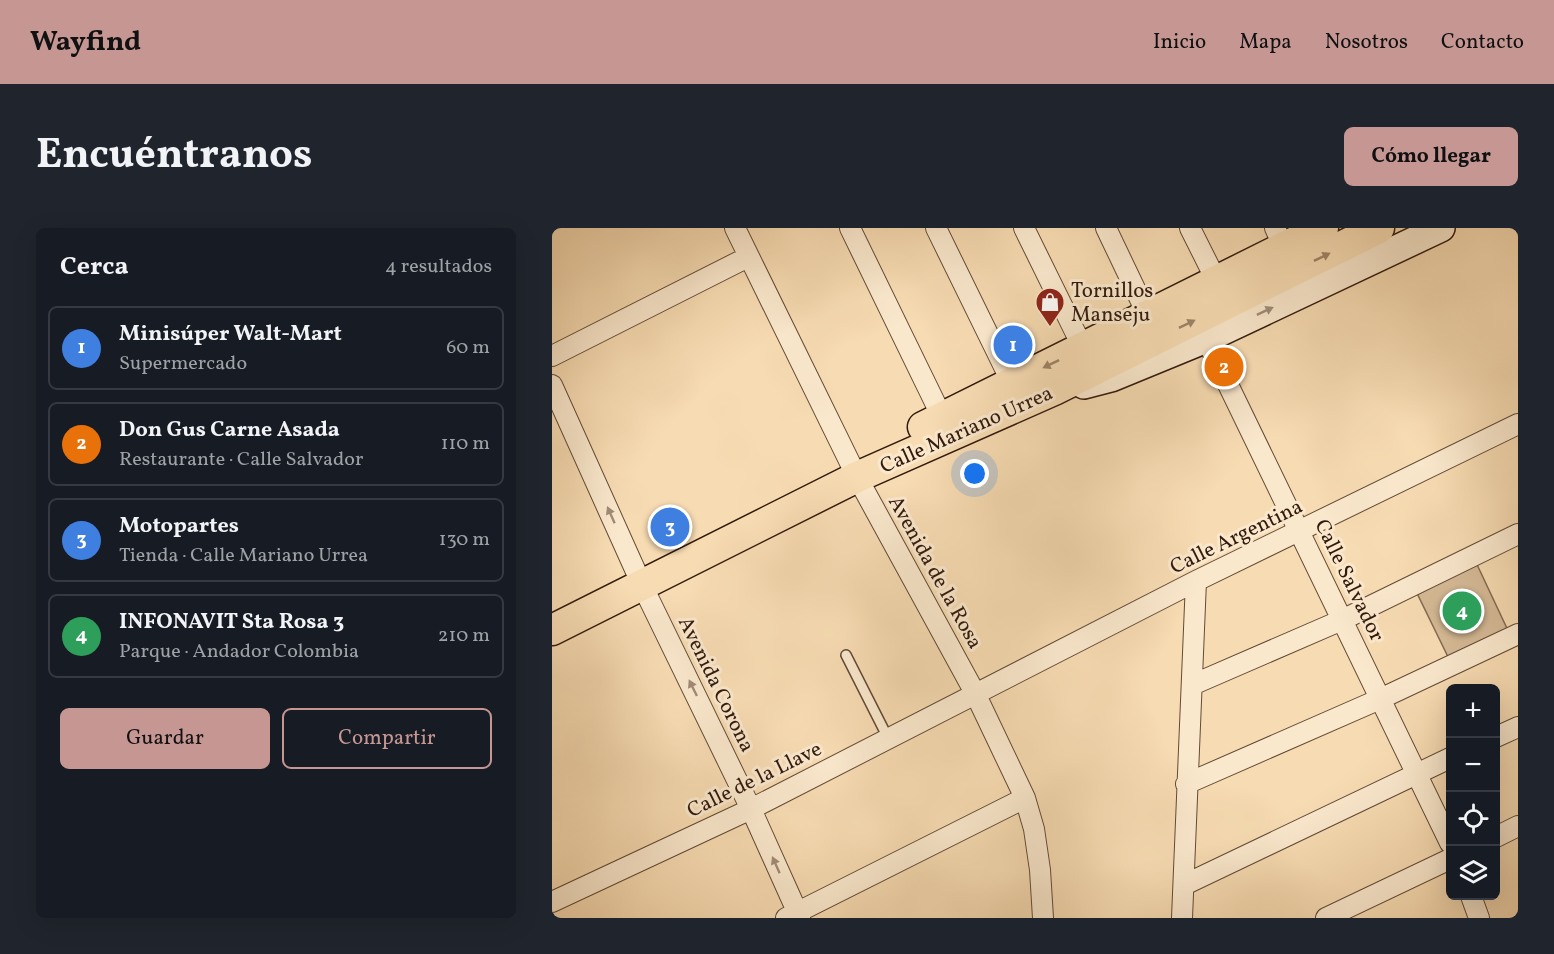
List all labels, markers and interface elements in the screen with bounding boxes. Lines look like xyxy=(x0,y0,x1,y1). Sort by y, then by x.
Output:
text: Wayfind xyxy=(30,23,141,62)
text: Inicio xyxy=(1153,28,1206,57)
text: Mapa xyxy=(1239,28,1292,57)
text: Nosotros xyxy=(1325,28,1408,57)
text: Contacto xyxy=(1441,28,1524,57)
text: Encuéntranos xyxy=(36,127,312,186)
button: Cómo llegar xyxy=(1344,127,1518,186)
text: Cerca xyxy=(60,249,129,285)
one-way arrow xyxy=(1313,252,1330,261)
text: 4 resultados xyxy=(385,253,492,281)
place label: Tornillos Manseju xyxy=(1071,277,1153,330)
shop icon: Tornillos Manseju xyxy=(1034,286,1066,328)
one-way arrow xyxy=(1256,307,1273,316)
text: Minisúper Walt-Mart xyxy=(119,319,342,350)
one-way arrow xyxy=(1178,319,1196,329)
pin: 1 xyxy=(994,322,1032,368)
text: 1 xyxy=(77,334,86,362)
text: 60 m xyxy=(446,334,490,362)
pin: 2 xyxy=(1204,344,1244,390)
text: Supermercado xyxy=(119,350,247,378)
one-way arrow xyxy=(1042,358,1060,368)
street label: Calle Mariano Urrea xyxy=(875,379,1058,482)
text: Don Gus Carne Asada xyxy=(119,415,340,446)
text: 2 xyxy=(76,430,87,458)
text: 110 m xyxy=(441,430,490,458)
text: Restaurante · Calle Salvador xyxy=(119,446,363,474)
your location xyxy=(960,459,989,488)
street label: Avenida de la Rosa xyxy=(881,491,989,655)
street label: Calle Argentina xyxy=(1165,493,1308,582)
pin: 3 xyxy=(650,504,690,550)
one-way arrow xyxy=(606,506,616,524)
text: Motopartes xyxy=(119,511,239,542)
street label: Calle Salvador xyxy=(1307,515,1391,647)
text: 3 xyxy=(76,526,87,554)
text: 130 m xyxy=(439,526,490,554)
text: Tienda · Calle Mariano Urrea xyxy=(119,542,368,570)
pin: 4 xyxy=(1442,588,1482,634)
text: INFONAVIT Sta Rosa 3 xyxy=(119,607,344,638)
street label: Avenida Corona xyxy=(670,612,761,757)
text: 4 xyxy=(75,622,88,650)
text: 210 m xyxy=(438,622,490,650)
text: Parque · Andador Colombia xyxy=(119,638,359,666)
one-way arrow xyxy=(688,680,697,697)
map controls xyxy=(1446,684,1500,900)
button: + xyxy=(1446,684,1500,738)
button: Guardar xyxy=(60,708,270,769)
button: Compartir xyxy=(282,708,492,769)
street label: Calle de la Llave xyxy=(682,735,827,825)
button: − xyxy=(1446,738,1500,792)
button: locate xyxy=(1446,792,1500,846)
button: layers xyxy=(1446,846,1500,900)
one-way arrow xyxy=(771,855,781,873)

